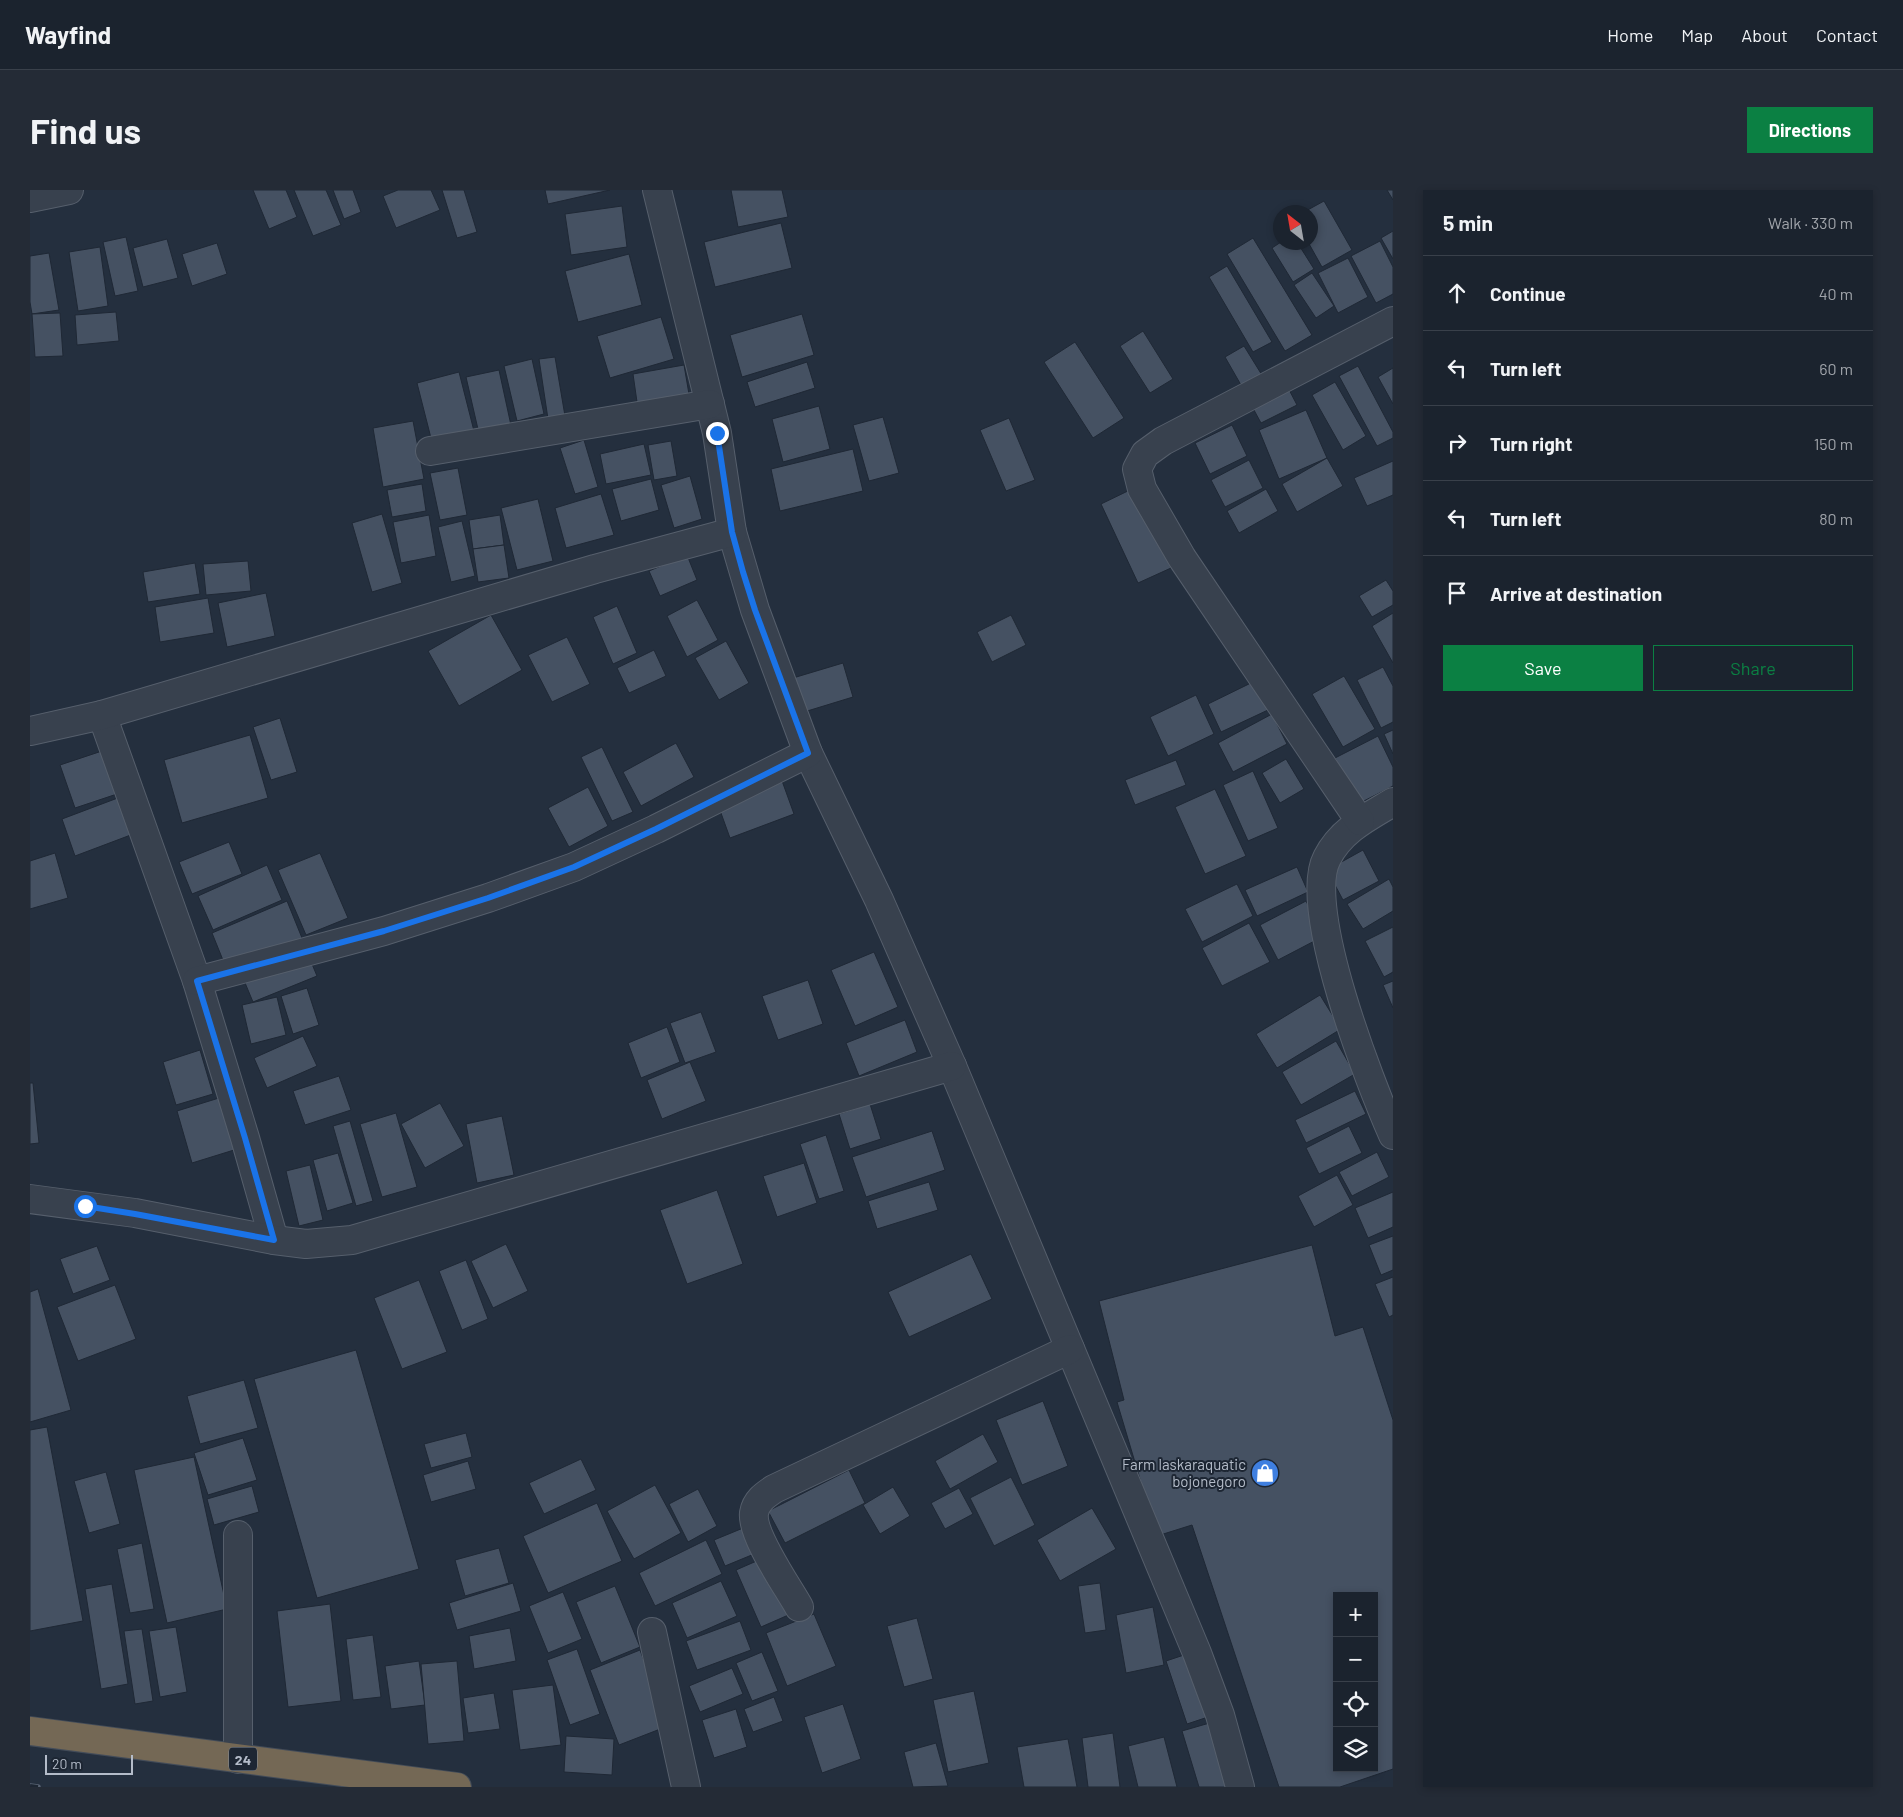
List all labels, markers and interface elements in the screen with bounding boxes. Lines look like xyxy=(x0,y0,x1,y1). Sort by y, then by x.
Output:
text: Wayfind xyxy=(25,20,111,49)
text: Home xyxy=(1607,24,1653,46)
text: Map xyxy=(1681,24,1713,46)
text: About xyxy=(1741,24,1788,46)
text: Contact xyxy=(1816,24,1878,46)
button: Directions xyxy=(1747,107,1873,153)
text: Find us xyxy=(30,109,141,151)
north arrow xyxy=(1273,205,1318,250)
text: 5 min xyxy=(1443,210,1493,235)
text: Walk · 330 m xyxy=(1768,213,1853,232)
icon: ahead xyxy=(1443,279,1471,307)
text: Continue xyxy=(1490,282,1566,305)
text: 40 m xyxy=(1819,284,1853,303)
icon: left xyxy=(1443,354,1471,382)
text: Turn left xyxy=(1490,357,1561,380)
text: 60 m xyxy=(1819,359,1853,378)
route end xyxy=(706,422,729,445)
icon: right xyxy=(1443,429,1471,457)
text: Turn right xyxy=(1490,432,1572,455)
text: 150 m xyxy=(1814,434,1853,453)
icon: left xyxy=(1443,504,1471,532)
text: Turn left xyxy=(1490,507,1561,530)
text: 80 m xyxy=(1819,509,1853,528)
icon: arrive xyxy=(1443,579,1471,607)
text: Arrive at destination xyxy=(1490,582,1662,605)
button: Save xyxy=(1443,645,1643,691)
button: Share xyxy=(1653,645,1853,691)
route start xyxy=(74,1195,97,1218)
place label: Farm laskaraquatic bojonegoro xyxy=(1122,1455,1246,1490)
shop icon: Farm laskaraquatic bojonegoro xyxy=(1250,1458,1280,1488)
map controls xyxy=(1333,1592,1378,1772)
button: + xyxy=(1333,1592,1378,1637)
button: − xyxy=(1333,1637,1378,1682)
button: locate xyxy=(1333,1682,1378,1727)
button: layers xyxy=(1333,1727,1378,1772)
road number: 24 xyxy=(229,1748,257,1770)
scale bar xyxy=(45,1752,132,1775)
text: 20 m xyxy=(52,1755,82,1772)

